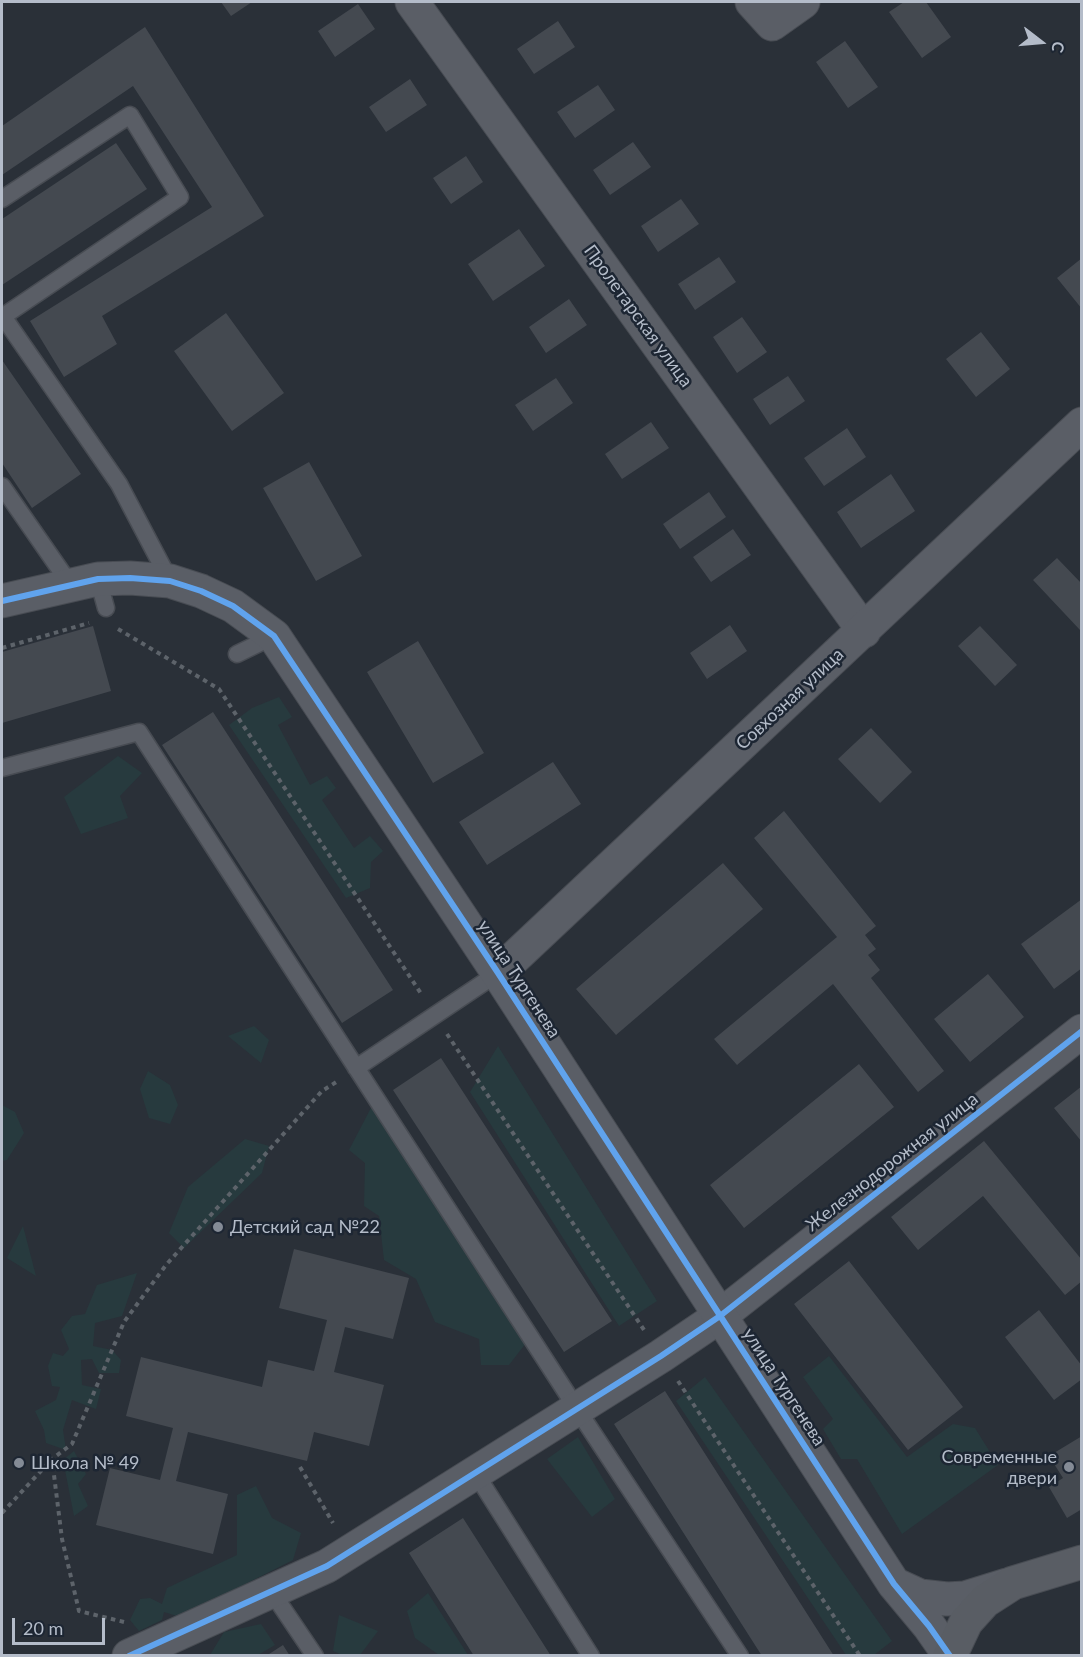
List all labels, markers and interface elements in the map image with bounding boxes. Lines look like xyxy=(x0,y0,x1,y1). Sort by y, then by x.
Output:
north arrow xyxy=(1011,12,1071,72)
text: С xyxy=(1048,39,1069,55)
street label: Пролетарская улица xyxy=(579,241,697,391)
street label: Совхозная улица xyxy=(732,644,848,754)
street label: улица Тургенева xyxy=(473,916,565,1042)
street label: Железнодорожная улица xyxy=(802,1088,982,1236)
place label: Детский сад №22 xyxy=(230,1216,380,1238)
marker: Детский сад №22 xyxy=(211,1220,225,1234)
street label: улица Тургенева xyxy=(738,1324,830,1450)
place label: Современные двери xyxy=(941,1446,1057,1488)
place label: Школа № 49 xyxy=(31,1452,140,1474)
marker: Школа № 49 xyxy=(12,1456,26,1470)
marker: Современные двери xyxy=(1062,1460,1076,1474)
scale bar xyxy=(15,1606,108,1644)
text: 20 m xyxy=(23,1617,63,1639)

